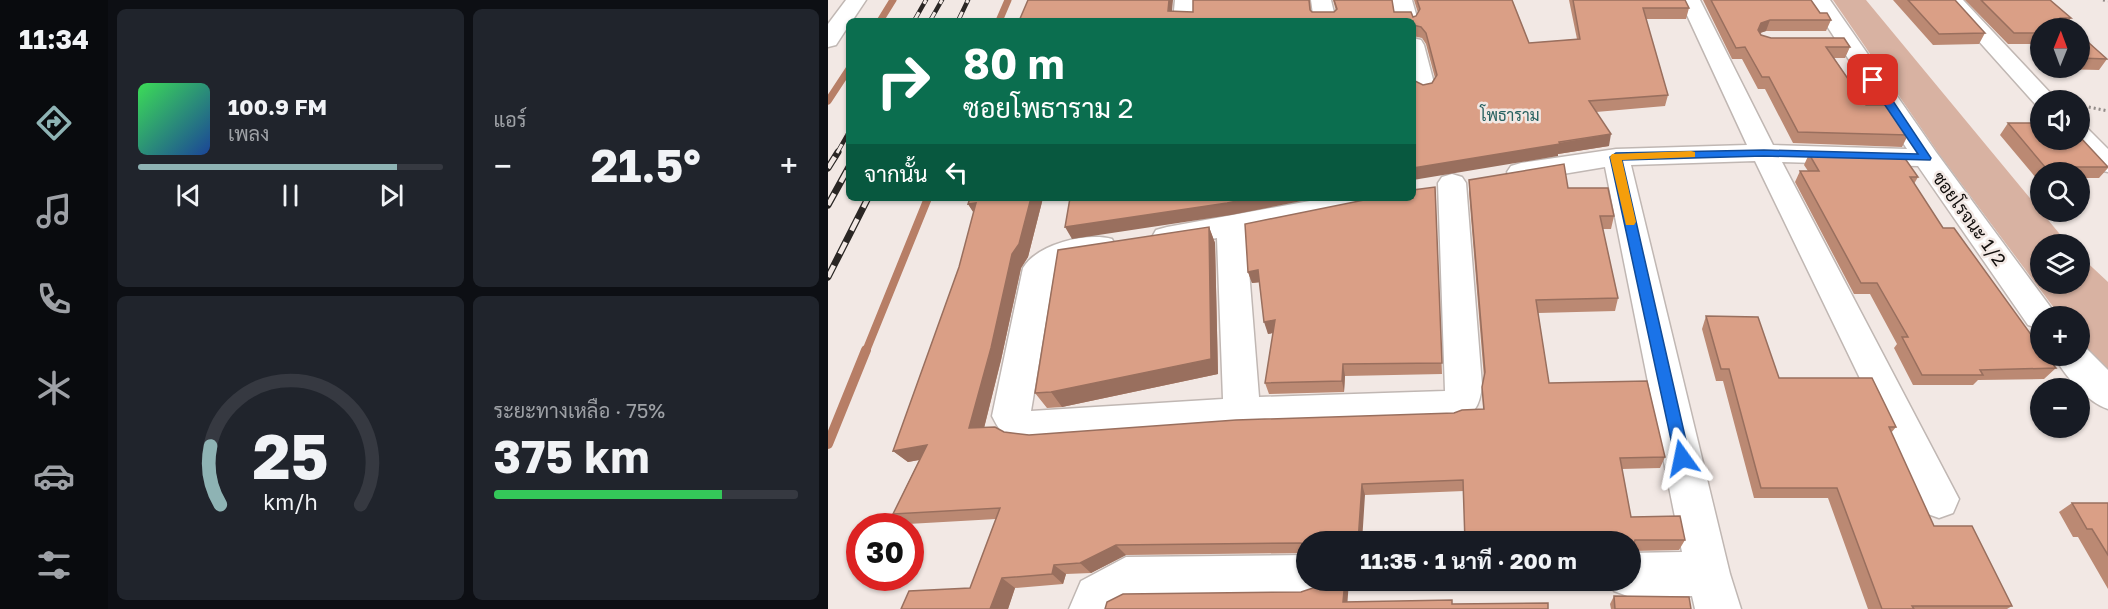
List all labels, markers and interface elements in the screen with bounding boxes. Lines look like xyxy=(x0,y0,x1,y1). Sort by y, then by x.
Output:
north arrow xyxy=(2030,18,2090,78)
map controls xyxy=(2030,18,2090,438)
text: 11:34 xyxy=(19,23,89,55)
text: 80 m xyxy=(963,38,1064,88)
icon: right xyxy=(864,42,942,120)
pin xyxy=(1847,54,1898,105)
icon: arrive xyxy=(1856,63,1889,96)
button: sound xyxy=(2030,90,2090,150)
text: ซอยโพธาราม 2 xyxy=(963,92,1133,124)
text: 100.9 FM xyxy=(228,93,327,120)
icon: directions xyxy=(33,102,75,144)
district label: โพธาราม xyxy=(1479,104,1540,125)
text: แอร์ xyxy=(494,107,527,131)
text: เพลง xyxy=(228,121,269,145)
text: 21.5° xyxy=(591,138,701,192)
text: − xyxy=(494,146,512,185)
text: + xyxy=(780,146,798,185)
icon: left xyxy=(940,156,973,189)
text: จากนั้น xyxy=(864,160,928,187)
button: search xyxy=(2030,162,2090,222)
street label: ซอยโรจนะ 1/2 xyxy=(1928,167,2012,270)
icon: previous xyxy=(172,179,205,212)
icon: pause xyxy=(274,179,307,212)
icon: next xyxy=(375,179,408,212)
icon: music xyxy=(33,190,75,232)
button: layers xyxy=(2030,234,2090,294)
icon: phone xyxy=(33,278,75,320)
button: + xyxy=(2030,306,2090,366)
icon: climate xyxy=(33,367,75,409)
button: − xyxy=(2030,378,2090,438)
text: ระยะทางเหลือ · 75% xyxy=(494,398,665,422)
text: 25 xyxy=(252,418,328,493)
position arrow xyxy=(1650,426,1714,490)
text: 375 km xyxy=(494,429,650,483)
icon: car xyxy=(33,455,75,497)
text: km/h xyxy=(263,489,318,515)
speed limit sign: 30 xyxy=(846,513,924,591)
icon: filters xyxy=(33,544,75,586)
text: 11:35 · 1 นาที · 200 m xyxy=(1360,547,1577,574)

